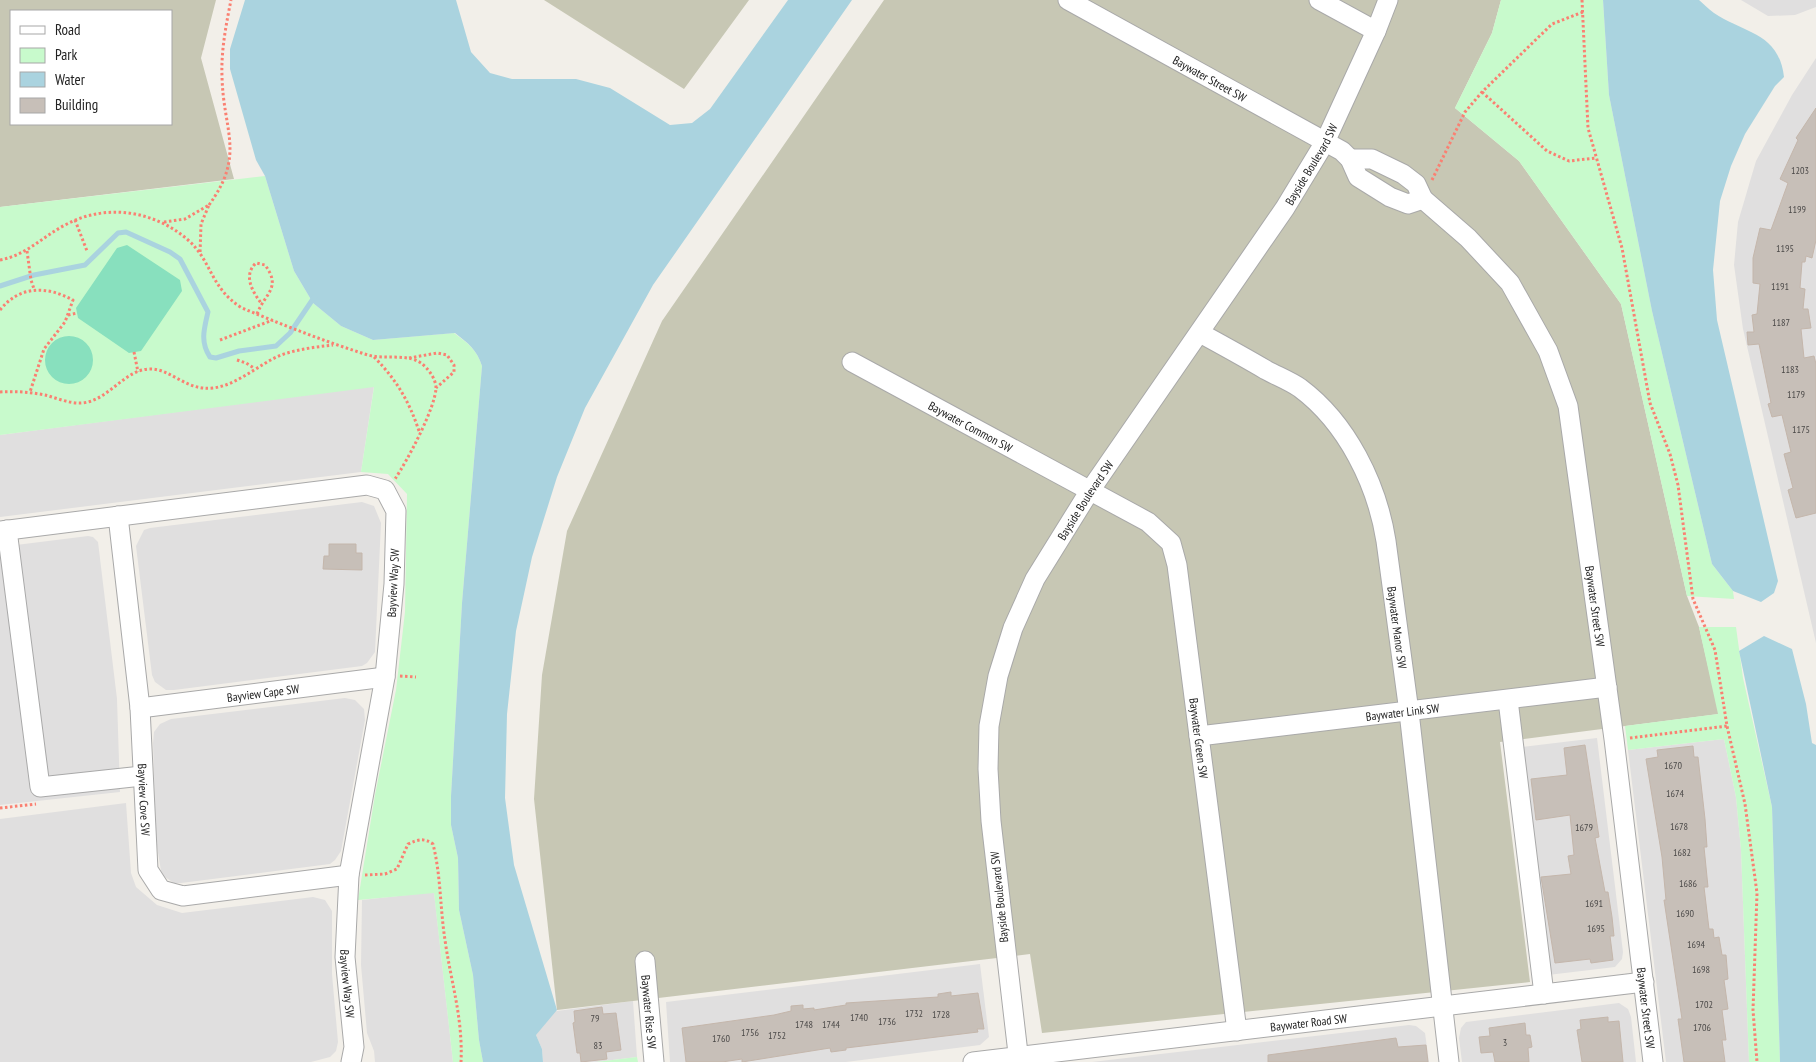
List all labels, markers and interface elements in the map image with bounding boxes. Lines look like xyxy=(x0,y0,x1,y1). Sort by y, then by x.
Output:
legend xyxy=(10,10,172,125)
text: Road xyxy=(55,20,81,39)
text: Park xyxy=(55,45,77,64)
street label: Baywater Street SW xyxy=(1170,52,1249,104)
text: Water xyxy=(55,70,86,89)
text: Building xyxy=(55,95,98,114)
street label: Bayside Boulevard SW xyxy=(1281,121,1340,207)
house number: 1203 xyxy=(1791,164,1809,177)
house number: 1199 xyxy=(1788,203,1806,216)
house number: 1195 xyxy=(1776,242,1794,255)
house number: 1191 xyxy=(1771,280,1789,293)
house number: 1187 xyxy=(1772,316,1790,329)
house number: 1183 xyxy=(1781,363,1799,376)
house number: 1179 xyxy=(1787,388,1805,401)
street label: Baywater Common SW xyxy=(926,397,1015,455)
house number: 1175 xyxy=(1792,423,1810,436)
street label: Bayside Boulevard SW xyxy=(1054,457,1116,543)
street label: Bayview Way SW xyxy=(384,548,402,618)
street label: Baywater Street SW xyxy=(1583,565,1609,648)
street label: Baywater Manor SW xyxy=(1385,585,1411,670)
street label: Bayview Cape SW xyxy=(226,680,300,704)
street label: Baywater Green SW xyxy=(1187,697,1212,779)
street label: Baywater Link SW xyxy=(1365,700,1440,723)
house number: 1670 xyxy=(1664,759,1683,772)
street label: Bayview Cove SW xyxy=(135,763,154,836)
house number: 1674 xyxy=(1666,787,1685,800)
house number: 1678 xyxy=(1670,820,1688,833)
house number: 1679 xyxy=(1575,821,1593,834)
house number: 1682 xyxy=(1673,846,1691,859)
street label: Bayside Boulevard SW xyxy=(987,851,1011,943)
house number: 1686 xyxy=(1679,877,1698,890)
house number: 1691 xyxy=(1585,897,1603,910)
house number: 1690 xyxy=(1676,907,1695,920)
house number: 1695 xyxy=(1587,922,1605,935)
house number: 1694 xyxy=(1687,938,1706,951)
street label: Bayview Way SW xyxy=(337,949,359,1019)
house number: 1698 xyxy=(1692,963,1710,976)
street label: Baywater Street SW xyxy=(1634,967,1659,1049)
street label: Baywater Rise SW xyxy=(639,974,660,1049)
house number: 1702 xyxy=(1695,998,1713,1011)
house number: 1732 xyxy=(905,1007,923,1020)
house number: 1728 xyxy=(932,1008,950,1021)
street label: Baywater Road SW xyxy=(1269,1010,1348,1034)
house number: 1740 xyxy=(850,1011,869,1024)
house number: 79 xyxy=(591,1012,600,1025)
house number: 1736 xyxy=(878,1015,897,1028)
house number: 1748 xyxy=(795,1018,813,1031)
house number: 1744 xyxy=(822,1018,841,1031)
house number: 1706 xyxy=(1693,1021,1712,1034)
house number: 1756 xyxy=(741,1026,760,1039)
house number: 1752 xyxy=(768,1029,786,1042)
house number: 1760 xyxy=(712,1032,731,1045)
house number: 3 xyxy=(1503,1036,1507,1049)
house number: 83 xyxy=(594,1039,603,1052)

